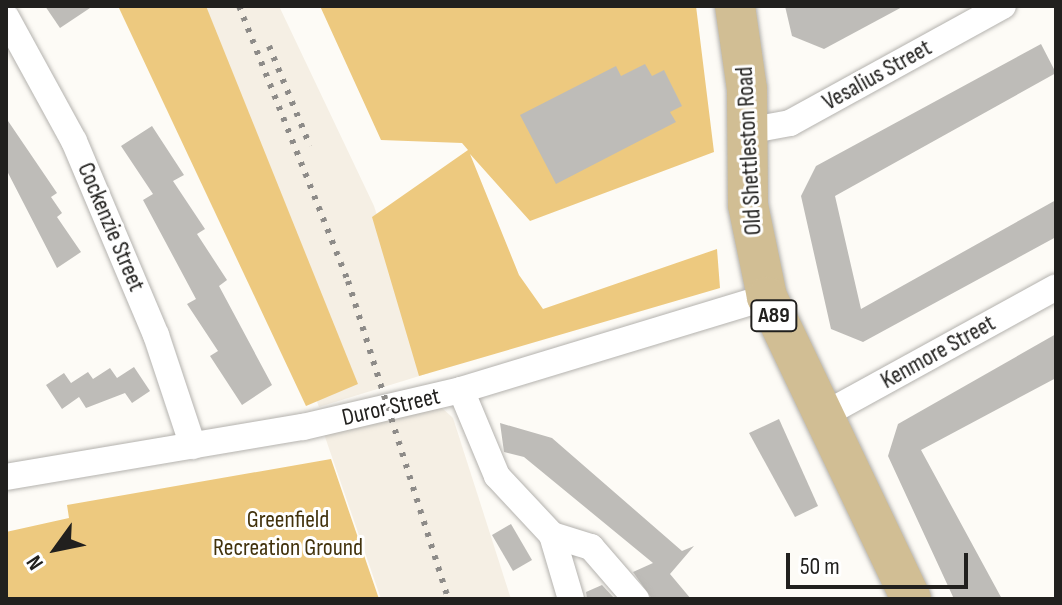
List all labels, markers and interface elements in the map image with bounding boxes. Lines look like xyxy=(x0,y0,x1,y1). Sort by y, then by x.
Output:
street label: Vesalius Street xyxy=(818,33,936,117)
street label: Old Shettleston Road xyxy=(730,66,768,236)
street label: Cockenzie Street xyxy=(71,158,151,296)
road number: A89 xyxy=(750,298,798,334)
street label: Kenmore Street xyxy=(876,309,1000,395)
street label: Duror Street xyxy=(339,382,443,432)
park label: Greenfield Recreation Ground xyxy=(213,506,363,562)
north arrow xyxy=(16,509,96,589)
scale bar xyxy=(790,537,972,587)
text: N xyxy=(21,550,50,575)
text: 50 m xyxy=(800,552,840,581)

